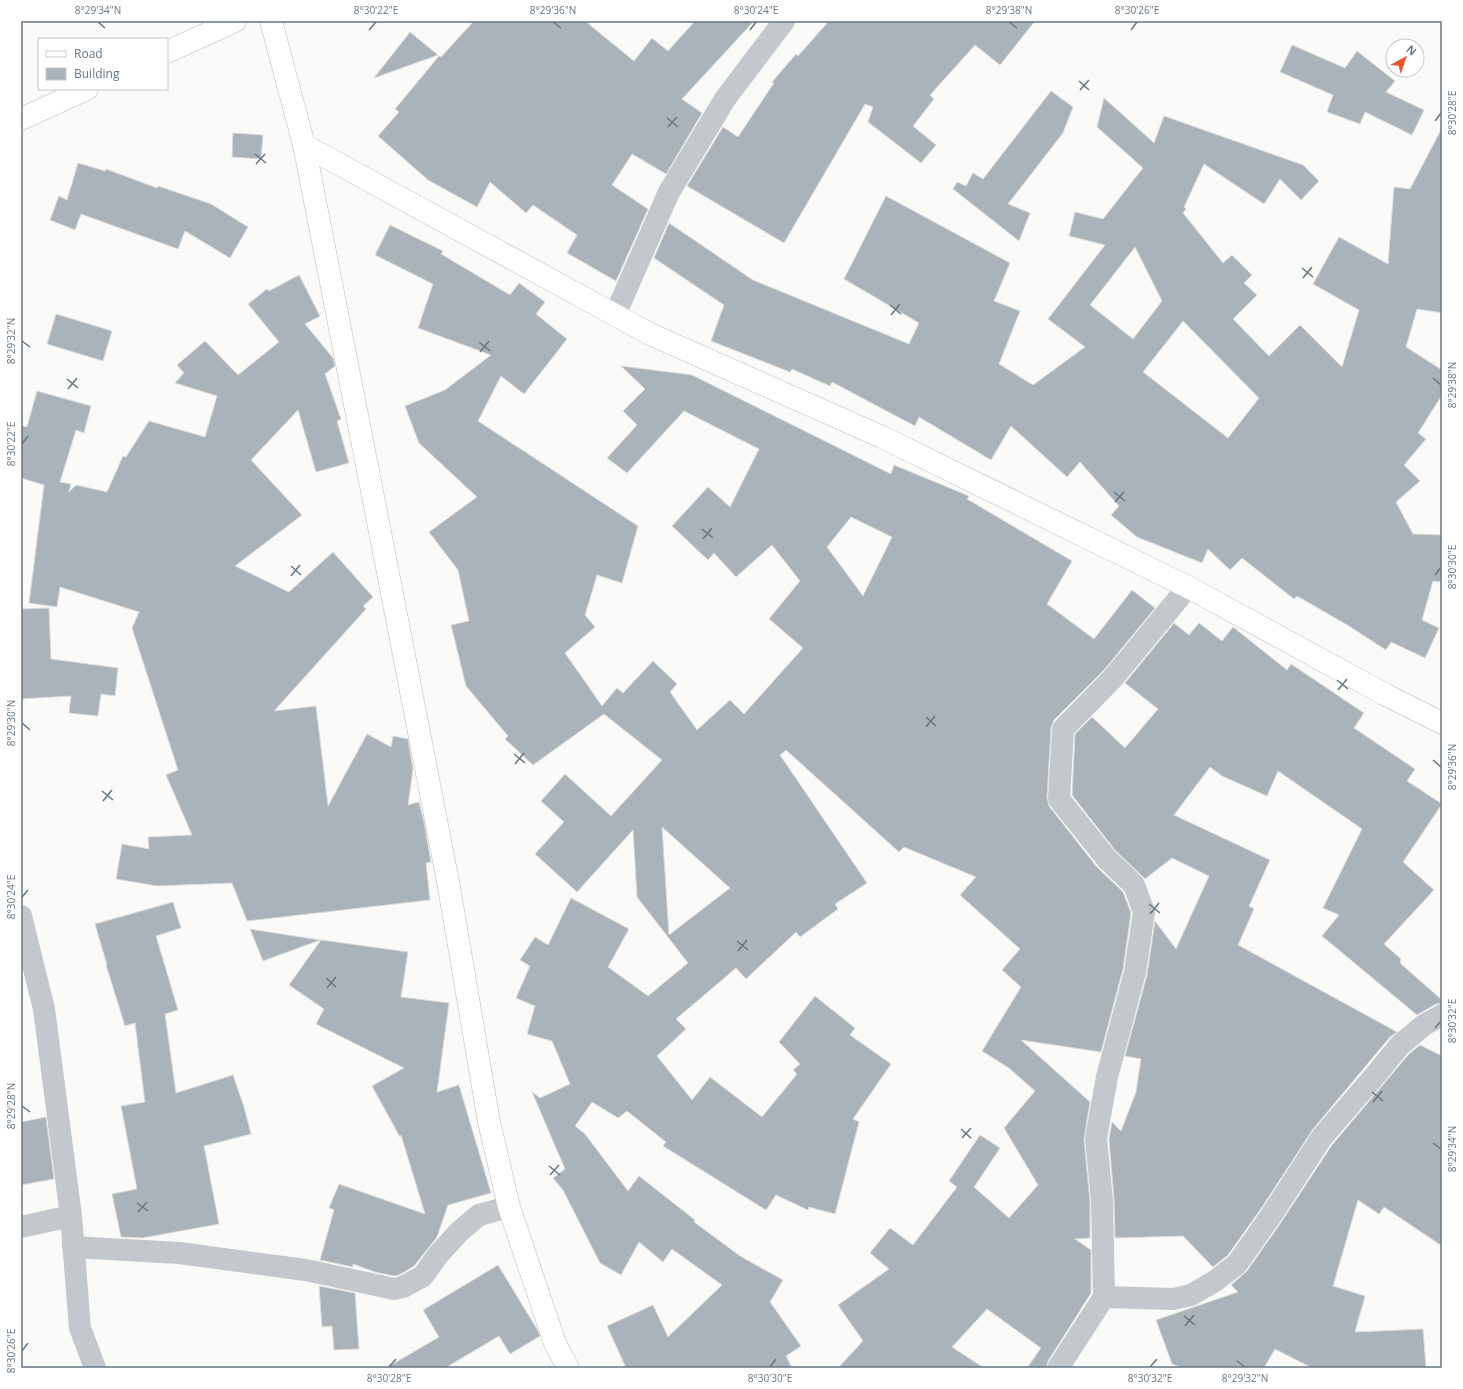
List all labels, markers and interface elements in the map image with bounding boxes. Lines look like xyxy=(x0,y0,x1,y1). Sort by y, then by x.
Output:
text: 8°29'34"N xyxy=(75,3,121,17)
text: 8°30'22"E xyxy=(354,3,398,17)
text: 8°29'36"N xyxy=(530,3,576,17)
text: 8°30'24"E xyxy=(734,3,778,17)
text: 8°29'38"N xyxy=(986,3,1032,17)
text: 8°30'26"E xyxy=(1115,3,1159,17)
legend xyxy=(38,38,168,90)
north arrow xyxy=(1385,38,1425,78)
text: N xyxy=(1403,41,1420,59)
text: Road xyxy=(74,45,103,62)
text: Building xyxy=(74,65,120,82)
text: 8°30'28"E xyxy=(1445,91,1459,135)
text: 8°29'32"N xyxy=(4,318,18,364)
text: 8°29'38"N xyxy=(1445,362,1459,408)
text: 8°30'22"E xyxy=(4,422,18,466)
text: 8°30'30"E xyxy=(1445,545,1459,589)
text: 8°29'30"N xyxy=(4,700,18,746)
text: 8°29'36"N xyxy=(1445,744,1459,790)
text: 8°30'24"E xyxy=(4,875,18,919)
text: 8°30'32"E xyxy=(1445,999,1459,1043)
text: 8°29'28"N xyxy=(4,1083,18,1129)
text: 8°29'34"N xyxy=(1445,1126,1459,1172)
text: 8°30'26"E xyxy=(4,1329,18,1373)
text: 8°30'28"E xyxy=(367,1371,411,1385)
text: 8°30'30"E xyxy=(748,1371,792,1385)
text: 8°30'32"E xyxy=(1128,1371,1172,1385)
text: 8°29'32"N xyxy=(1222,1371,1268,1385)

